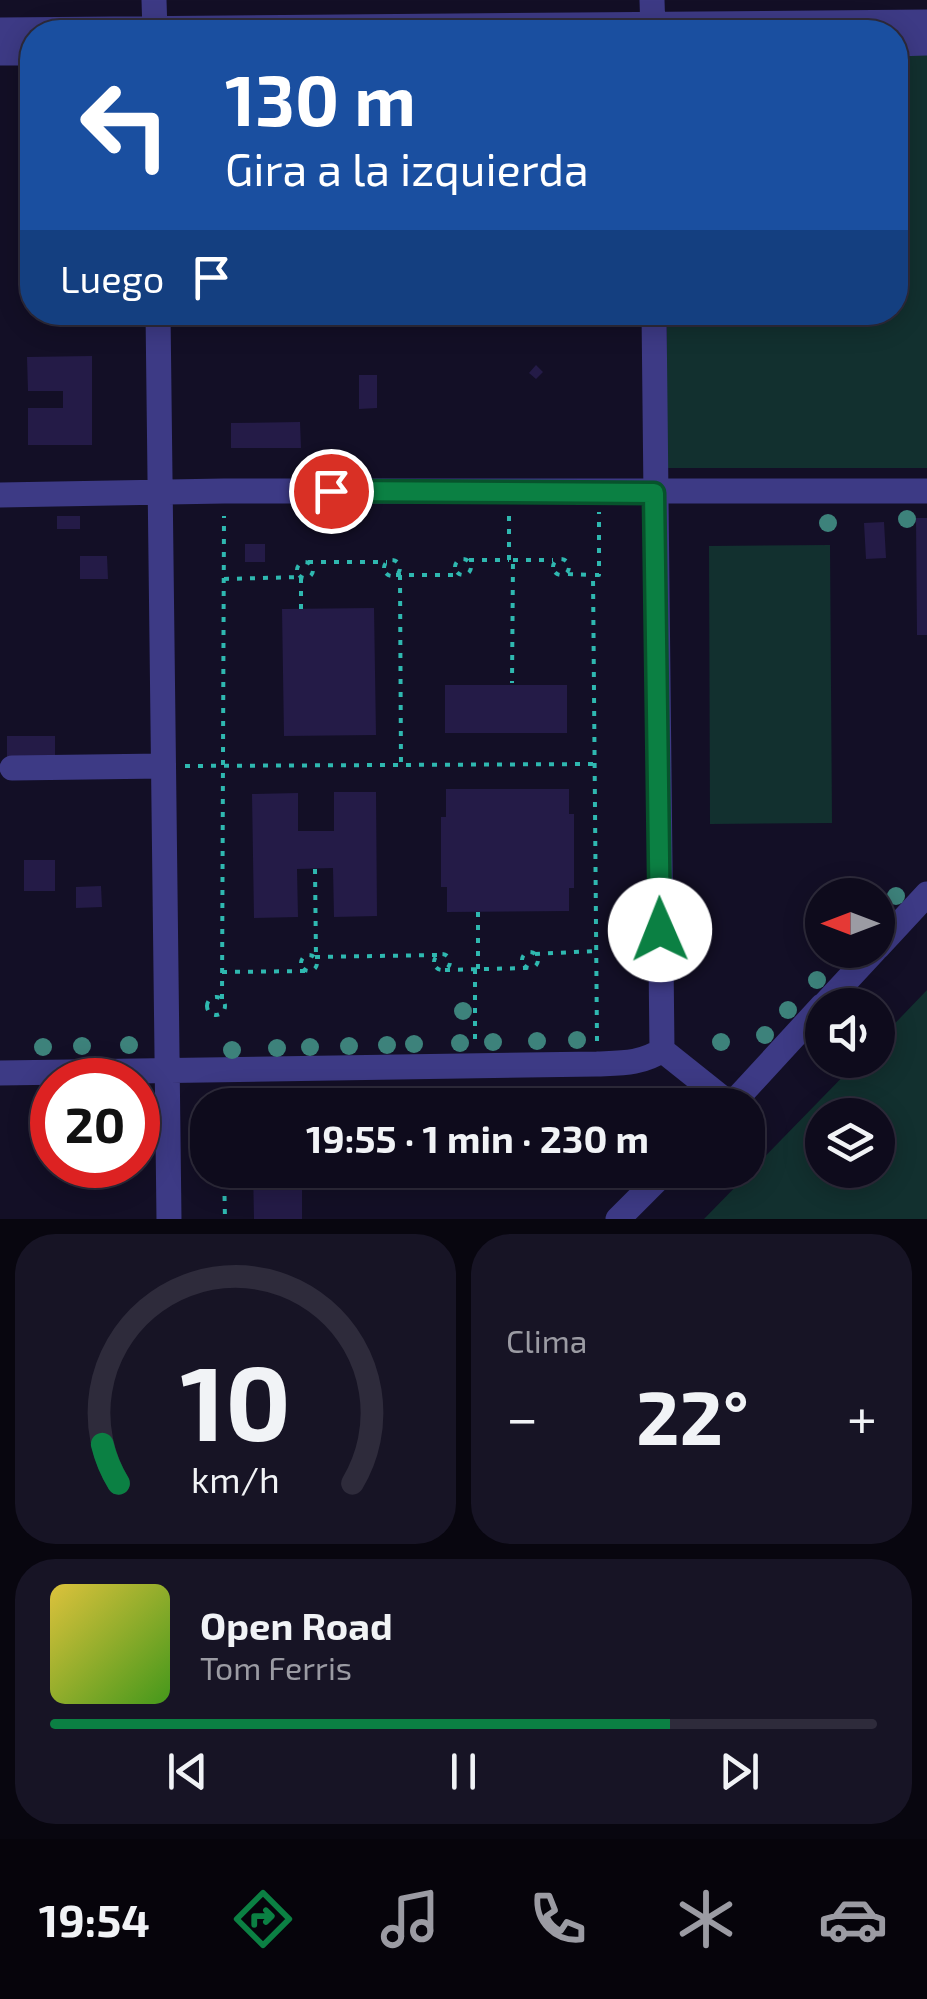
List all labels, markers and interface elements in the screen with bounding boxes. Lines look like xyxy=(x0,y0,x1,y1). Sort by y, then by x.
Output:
text: 130 m xyxy=(225,56,416,140)
icon: left xyxy=(60,60,190,190)
text: Gira a la izquierda xyxy=(225,141,589,195)
icon: arrive xyxy=(184,250,239,305)
text: Luego xyxy=(60,255,164,301)
pin xyxy=(289,449,374,534)
icon: arrive xyxy=(304,464,359,519)
position arrow xyxy=(608,878,712,982)
north arrow xyxy=(805,878,895,968)
map controls xyxy=(805,878,895,1188)
button: sound xyxy=(805,988,895,1078)
speed limit sign: 20 xyxy=(30,1058,160,1188)
button: layers xyxy=(805,1098,895,1188)
text: 19:55 · 1 min · 230 m xyxy=(306,1115,649,1161)
text: Clima xyxy=(506,1321,587,1359)
text: 10 xyxy=(180,1337,291,1462)
text: 22° xyxy=(636,1370,749,1460)
text: − xyxy=(506,1383,538,1449)
text: + xyxy=(847,1383,877,1449)
text: km/h xyxy=(191,1457,280,1500)
text: Open Road xyxy=(200,1602,393,1648)
text: Tom Ferris xyxy=(200,1648,352,1686)
icon: previous xyxy=(160,1744,215,1799)
icon: pause xyxy=(436,1744,491,1799)
icon: next xyxy=(712,1744,767,1799)
icon: directions xyxy=(228,1884,298,1954)
icon: music xyxy=(375,1884,445,1954)
icon: phone xyxy=(523,1884,593,1954)
icon: climate xyxy=(671,1884,741,1954)
icon: car xyxy=(818,1884,888,1954)
text: 19:54 xyxy=(39,1892,150,1946)

